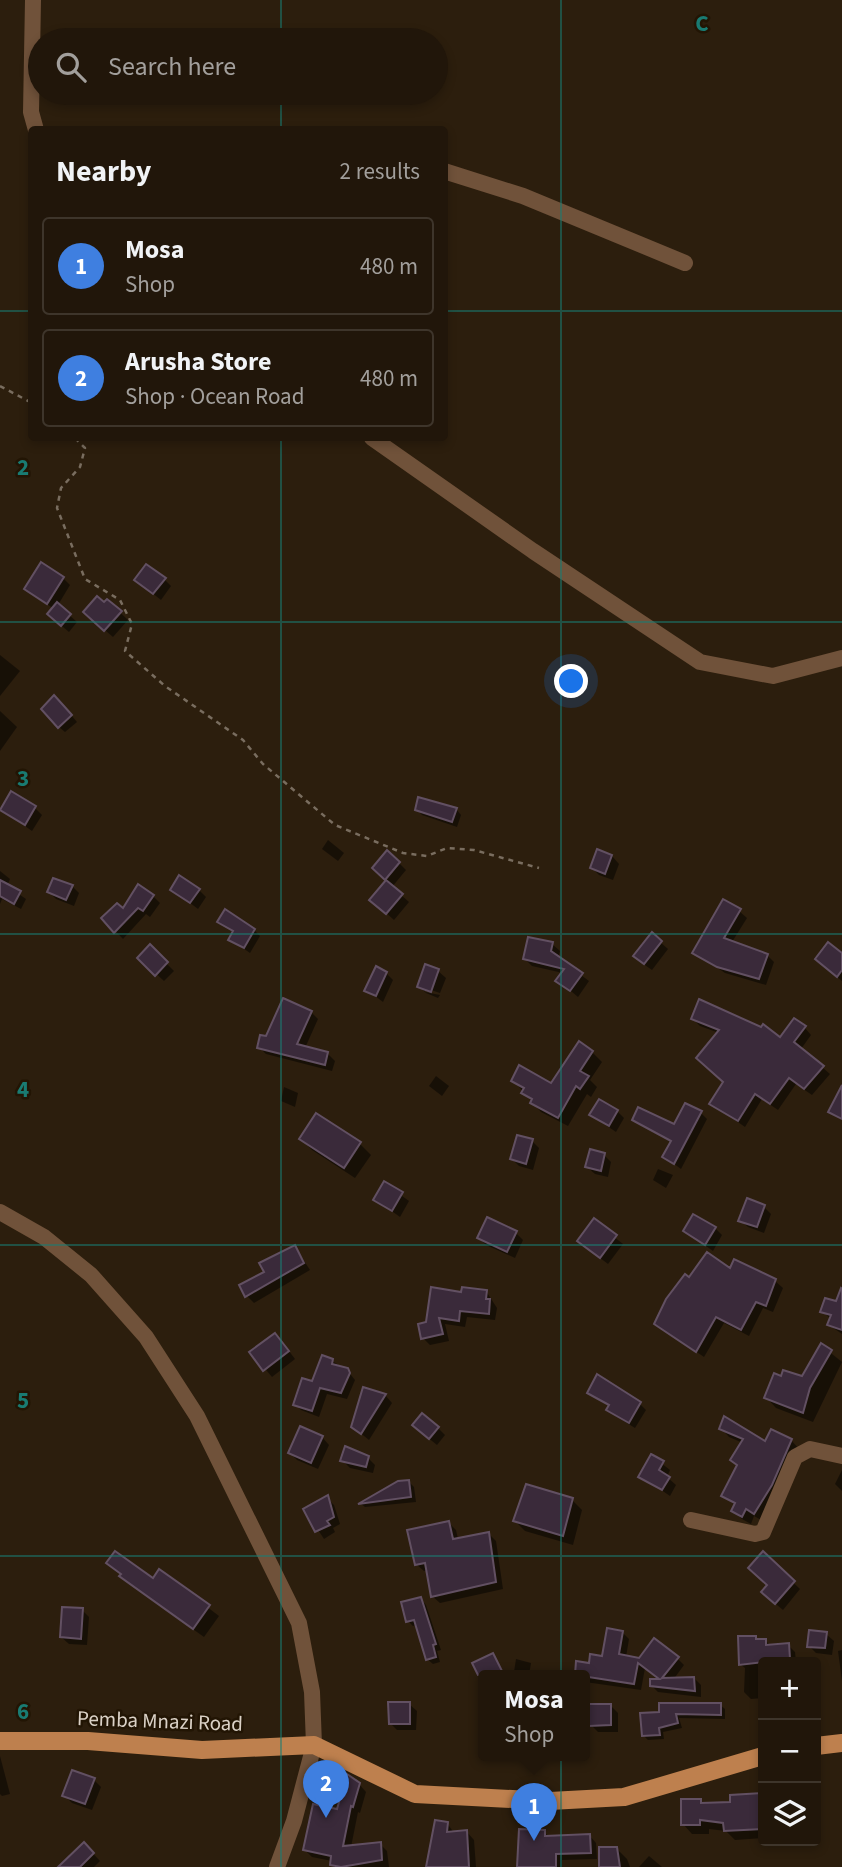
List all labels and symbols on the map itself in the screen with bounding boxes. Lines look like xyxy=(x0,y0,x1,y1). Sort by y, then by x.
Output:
text: C xyxy=(695,7,709,40)
text: 2 xyxy=(17,451,29,484)
your location xyxy=(554,664,588,698)
text: 3 xyxy=(17,762,29,795)
text: 4 xyxy=(17,1073,29,1106)
text: 5 xyxy=(17,1384,29,1417)
text: 6 xyxy=(17,1695,29,1728)
street label: Pemba Mnazi Road xyxy=(77,1703,243,1739)
pin: 2 xyxy=(303,1760,349,1818)
pin: 1 xyxy=(511,1783,557,1841)

